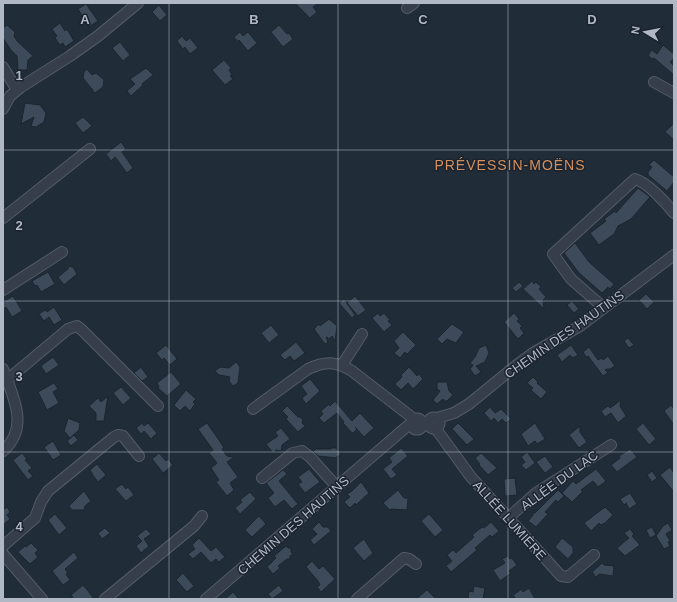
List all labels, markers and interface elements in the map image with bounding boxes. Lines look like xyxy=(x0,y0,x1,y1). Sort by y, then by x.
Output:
text: A xyxy=(80,12,90,27)
text: B xyxy=(249,12,259,27)
text: C xyxy=(418,12,428,27)
text: D xyxy=(587,12,597,27)
north arrow xyxy=(625,12,665,52)
text: N xyxy=(629,25,642,35)
text: 1 xyxy=(15,68,23,83)
district label: PRÉVESSIN-MOËNS xyxy=(434,157,586,173)
text: 2 xyxy=(15,218,23,233)
street label: CHEMIN DES HAUTINS xyxy=(502,287,627,381)
text: 3 xyxy=(15,369,23,384)
street label: ALLÉE DU LAC xyxy=(518,447,601,513)
street label: CHEMIN DES HAUTINS xyxy=(235,473,352,578)
street label: ALLÉE LUMIÈRE xyxy=(470,477,550,563)
text: 4 xyxy=(15,519,23,534)

